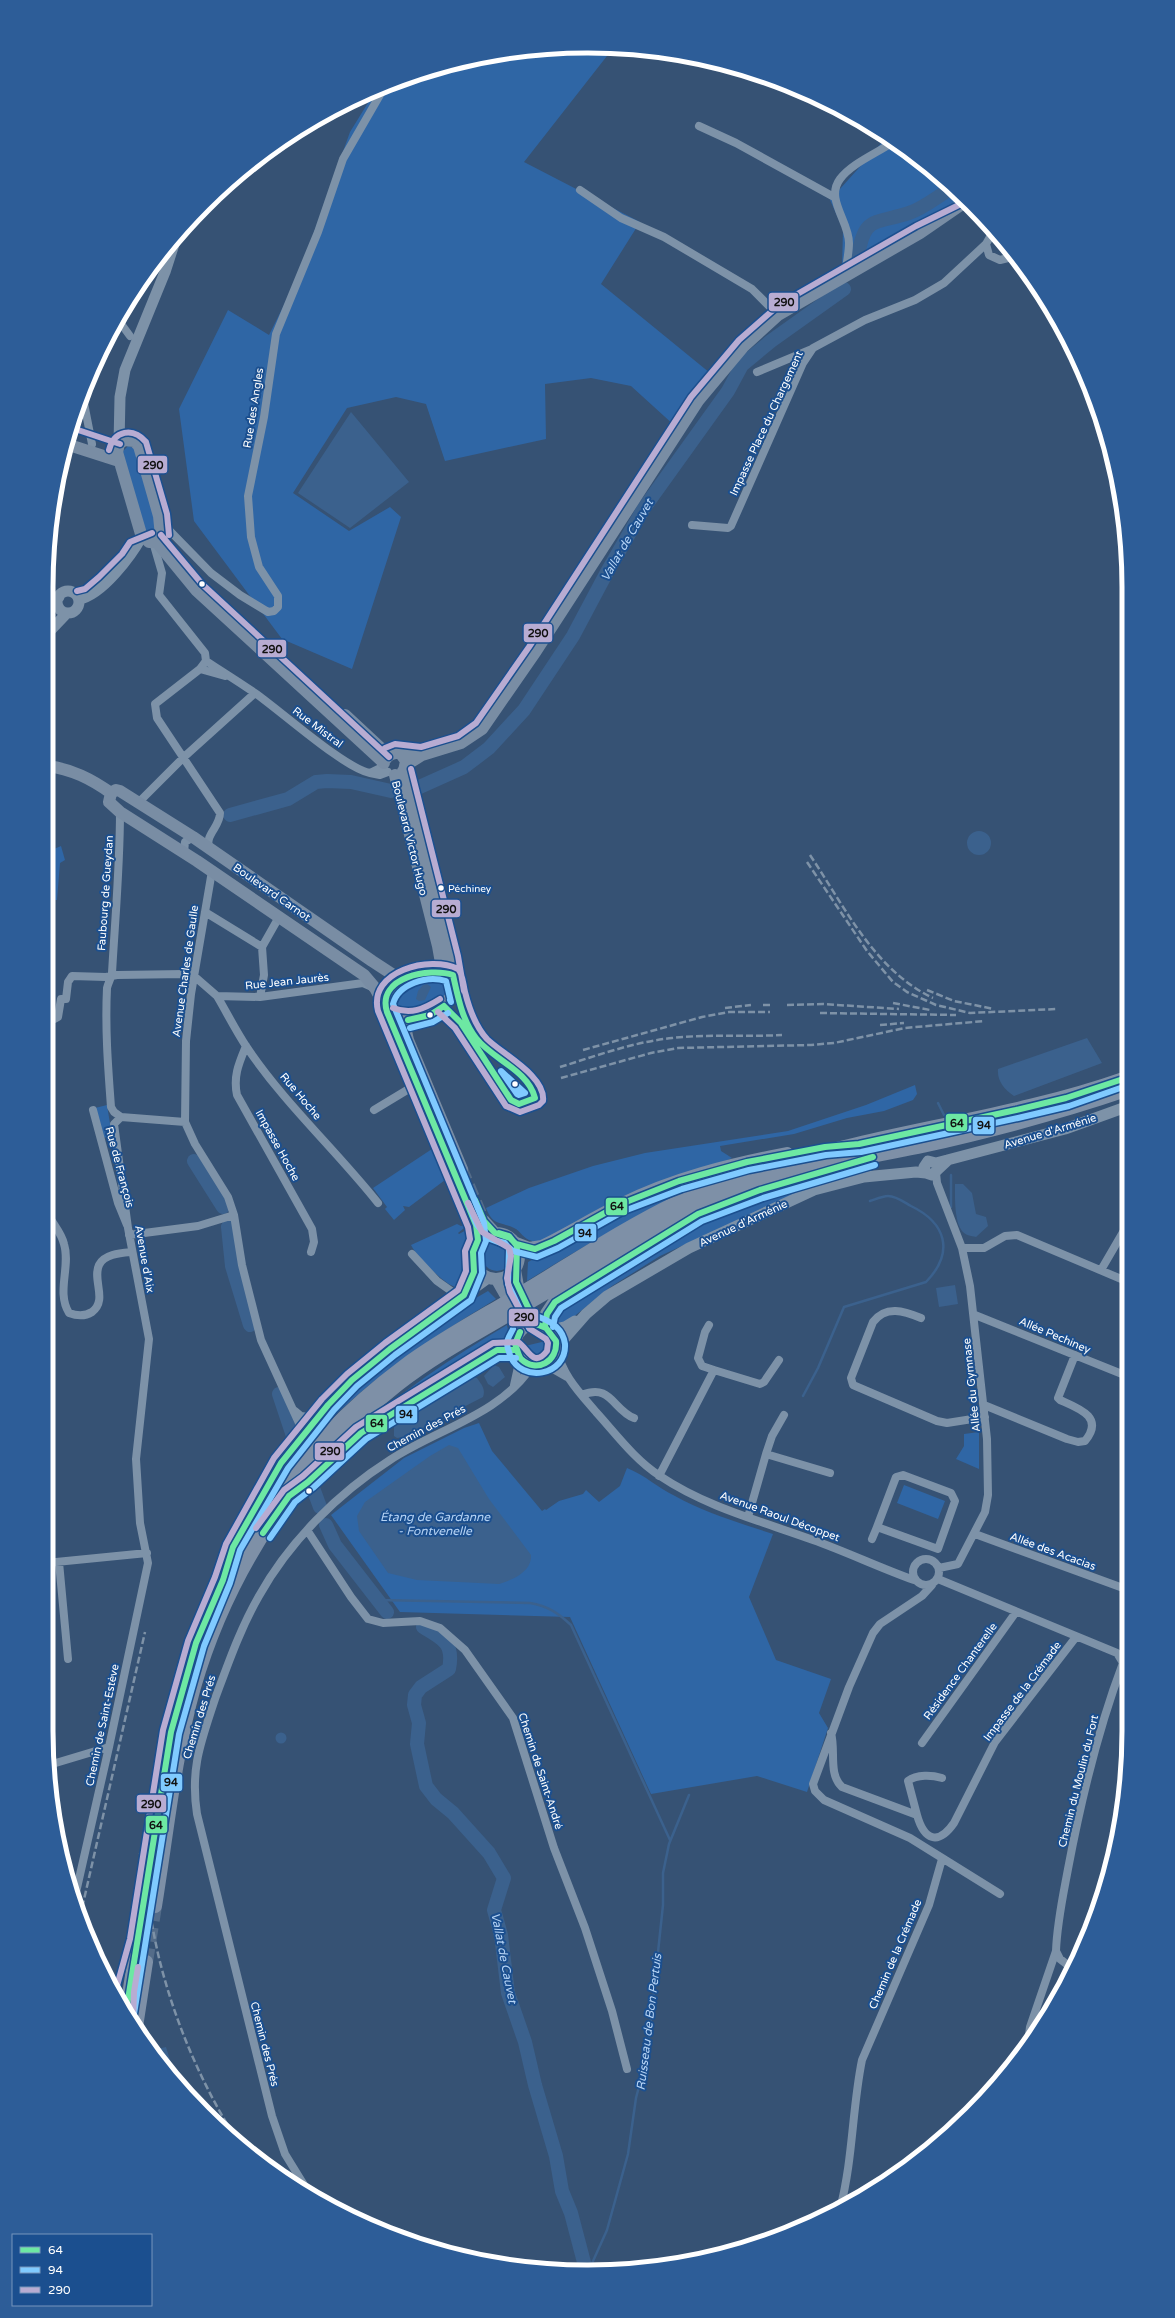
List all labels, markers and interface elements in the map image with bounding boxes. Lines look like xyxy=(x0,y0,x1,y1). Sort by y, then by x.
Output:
line badge: 290 xyxy=(768,292,799,312)
text: 290 xyxy=(774,296,794,309)
street label: Impasse Place du Chargement xyxy=(727,349,806,498)
street label: Rue des Angles xyxy=(241,367,266,449)
line badge: 290 xyxy=(137,455,168,474)
text: 290 xyxy=(143,459,163,472)
water label: Vallat de Cauvet xyxy=(598,495,657,583)
unlabelled marker xyxy=(197,579,207,589)
line badge: 290 xyxy=(523,623,553,643)
text: 290 xyxy=(528,627,548,640)
line badge: 290 xyxy=(257,639,287,658)
text: 290 xyxy=(262,643,282,656)
street label: Rue Mistral xyxy=(290,704,345,750)
street label: Boulevard Victor Hugo xyxy=(389,779,430,897)
street label: Faubourg de Gueydan xyxy=(95,835,116,951)
street label: Boulevard Carnot xyxy=(231,861,313,924)
marker: Péchiney xyxy=(436,883,446,893)
place label: Péchiney xyxy=(448,883,492,895)
line badge: 290 xyxy=(431,899,461,918)
text: 290 xyxy=(436,903,456,916)
street label: Avenue Charles de Gaulle xyxy=(170,904,201,1038)
street label: Rue Jean Jaurès xyxy=(244,971,330,992)
unlabelled marker xyxy=(425,1010,435,1020)
street label: Rue Hoche xyxy=(277,1070,324,1122)
unlabelled marker xyxy=(510,1079,520,1089)
street label: Impasse Hoche xyxy=(253,1107,303,1183)
street label: Avenue d'Arménie xyxy=(1002,1111,1098,1152)
line badge: 64 xyxy=(945,1113,968,1132)
line badge: 94 xyxy=(972,1116,995,1135)
text: 64 xyxy=(950,1117,964,1130)
text: 94 xyxy=(977,1119,991,1132)
street label: Rue de François xyxy=(102,1125,137,1209)
line badge: 64 xyxy=(605,1197,628,1216)
street label: Avenue d'Arménie xyxy=(697,1197,789,1250)
text: 64 xyxy=(610,1200,624,1213)
line badge: 94 xyxy=(574,1223,597,1242)
street label: Avenue d'Aix xyxy=(132,1224,157,1294)
text: 94 xyxy=(578,1227,592,1240)
line badge: 290 xyxy=(508,1308,539,1327)
text: 290 xyxy=(514,1311,534,1324)
street label: Allée Pechiney xyxy=(1017,1315,1093,1356)
street label: Allée du Gymnase xyxy=(960,1337,983,1432)
street label: Chemin des Prés xyxy=(385,1402,468,1455)
line badge: 94 xyxy=(395,1405,418,1424)
text: 94 xyxy=(399,1408,413,1421)
line badge: 64 xyxy=(365,1414,388,1433)
text: 64 xyxy=(370,1417,384,1430)
line badge: 290 xyxy=(314,1442,345,1461)
text: 290 xyxy=(320,1445,340,1458)
unlabelled marker xyxy=(304,1486,314,1496)
street label: Avenue Raoul Décoppet xyxy=(718,1489,841,1544)
water label: Étang de Gardanne - Fontvenelle xyxy=(380,1510,491,1538)
street label: Allée des Acacias xyxy=(1008,1530,1098,1573)
street label: Résidence Chanterelle xyxy=(921,1620,1000,1722)
street label: Impasse de la Crémade xyxy=(981,1639,1064,1744)
street label: Chemin de Saint-Estève xyxy=(83,1663,122,1787)
street label: Chemin des Prés xyxy=(181,1674,218,1761)
street label: Chemin de Saint-André xyxy=(516,1711,566,1831)
street label: Chemin du Moulin du Fort xyxy=(1056,1713,1101,1849)
line badge: 94 xyxy=(160,1773,183,1792)
text: 94 xyxy=(164,1776,178,1789)
line badge: 290 xyxy=(136,1794,167,1813)
text: 290 xyxy=(141,1798,161,1811)
line badge: 64 xyxy=(145,1815,168,1834)
text: 64 xyxy=(149,1819,163,1832)
street label: Chemin de la Crémade xyxy=(866,1897,925,2011)
water label: Vallat de Cauvet xyxy=(488,1911,520,2006)
water label: Ruisseau de Bon Pertuis xyxy=(634,1952,664,2091)
street label: Chemin des Prés xyxy=(248,2000,281,2088)
legend xyxy=(12,2234,152,2306)
text: 64 xyxy=(48,2243,64,2257)
text: 94 xyxy=(48,2263,64,2277)
text: 290 xyxy=(48,2283,71,2297)

